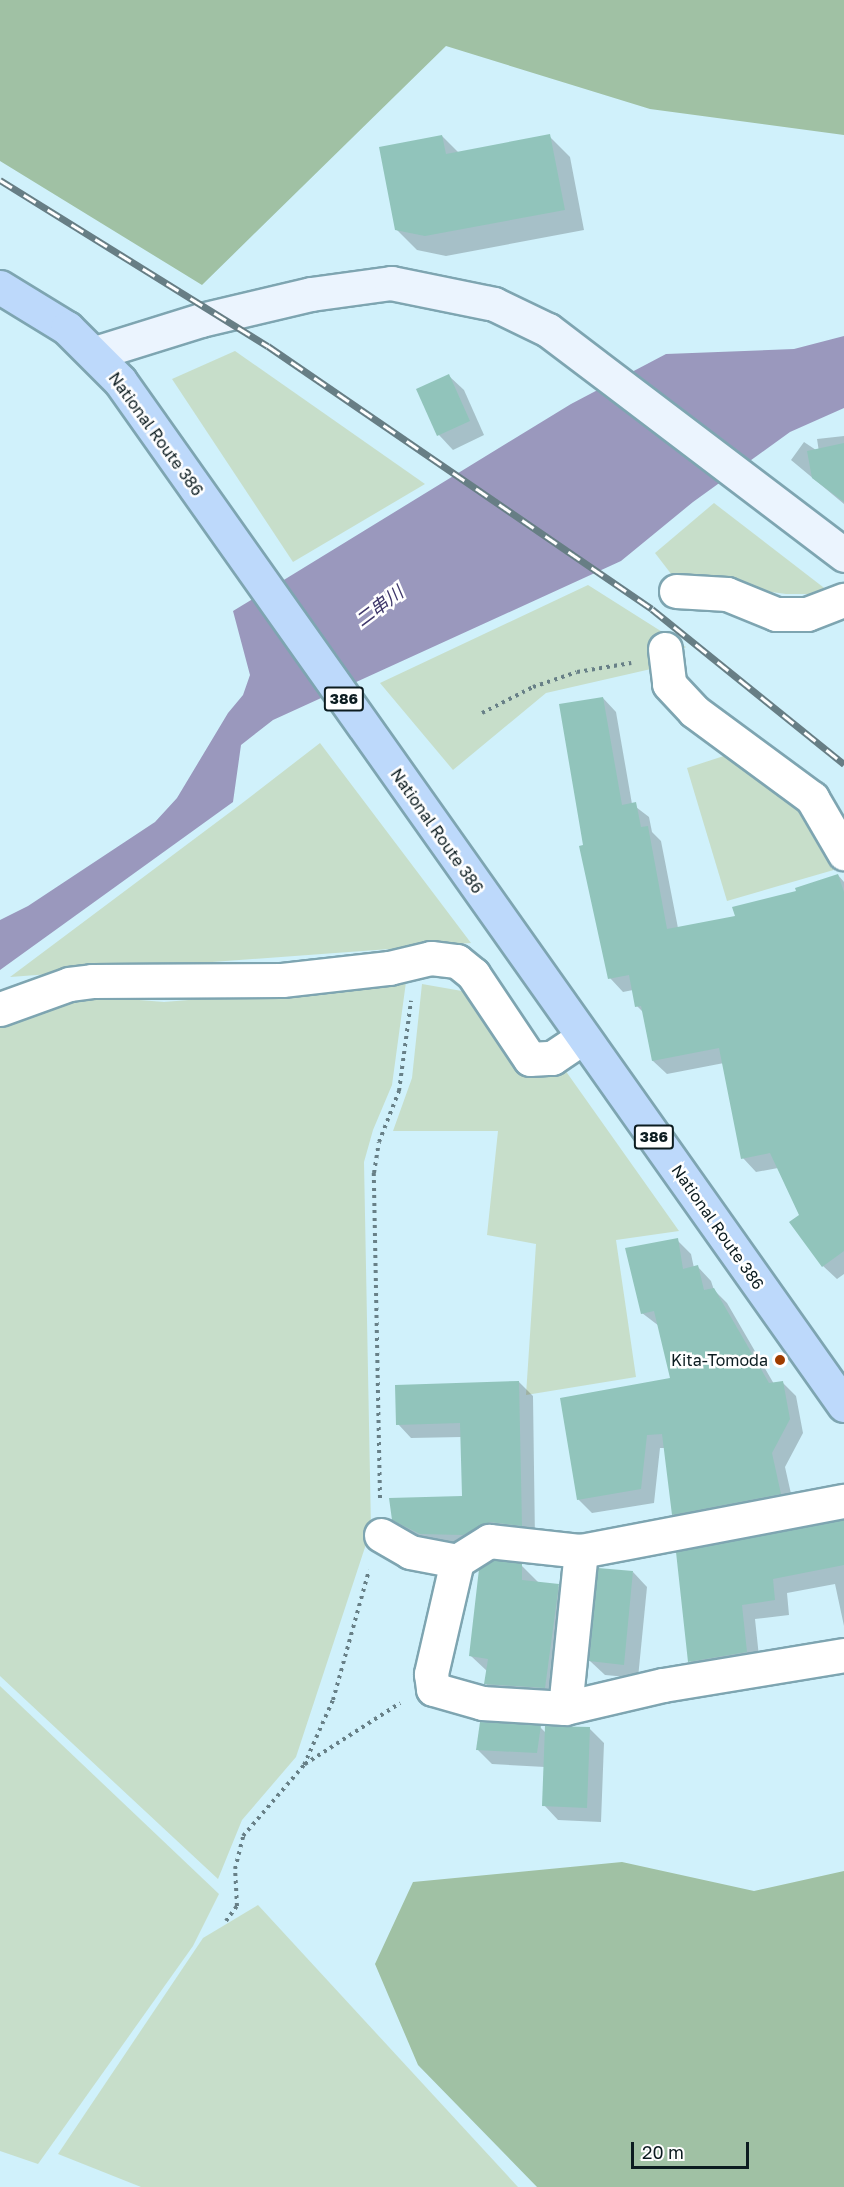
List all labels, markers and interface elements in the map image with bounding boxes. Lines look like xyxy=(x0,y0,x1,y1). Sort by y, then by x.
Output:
street label: National Route 386 xyxy=(105,369,207,499)
water label: 二串川 xyxy=(351,581,407,631)
road number: 386 xyxy=(323,687,365,711)
street label: National Route 386 xyxy=(387,765,487,897)
road number: 386 xyxy=(633,1125,675,1149)
street label: National Route 386 xyxy=(668,1161,768,1293)
place label: Kita-Tomoda xyxy=(671,1350,768,1370)
marker: Kita-Tomoda xyxy=(773,1353,787,1367)
scale bar xyxy=(634,2130,752,2168)
text: 20 m xyxy=(642,2141,684,2163)

